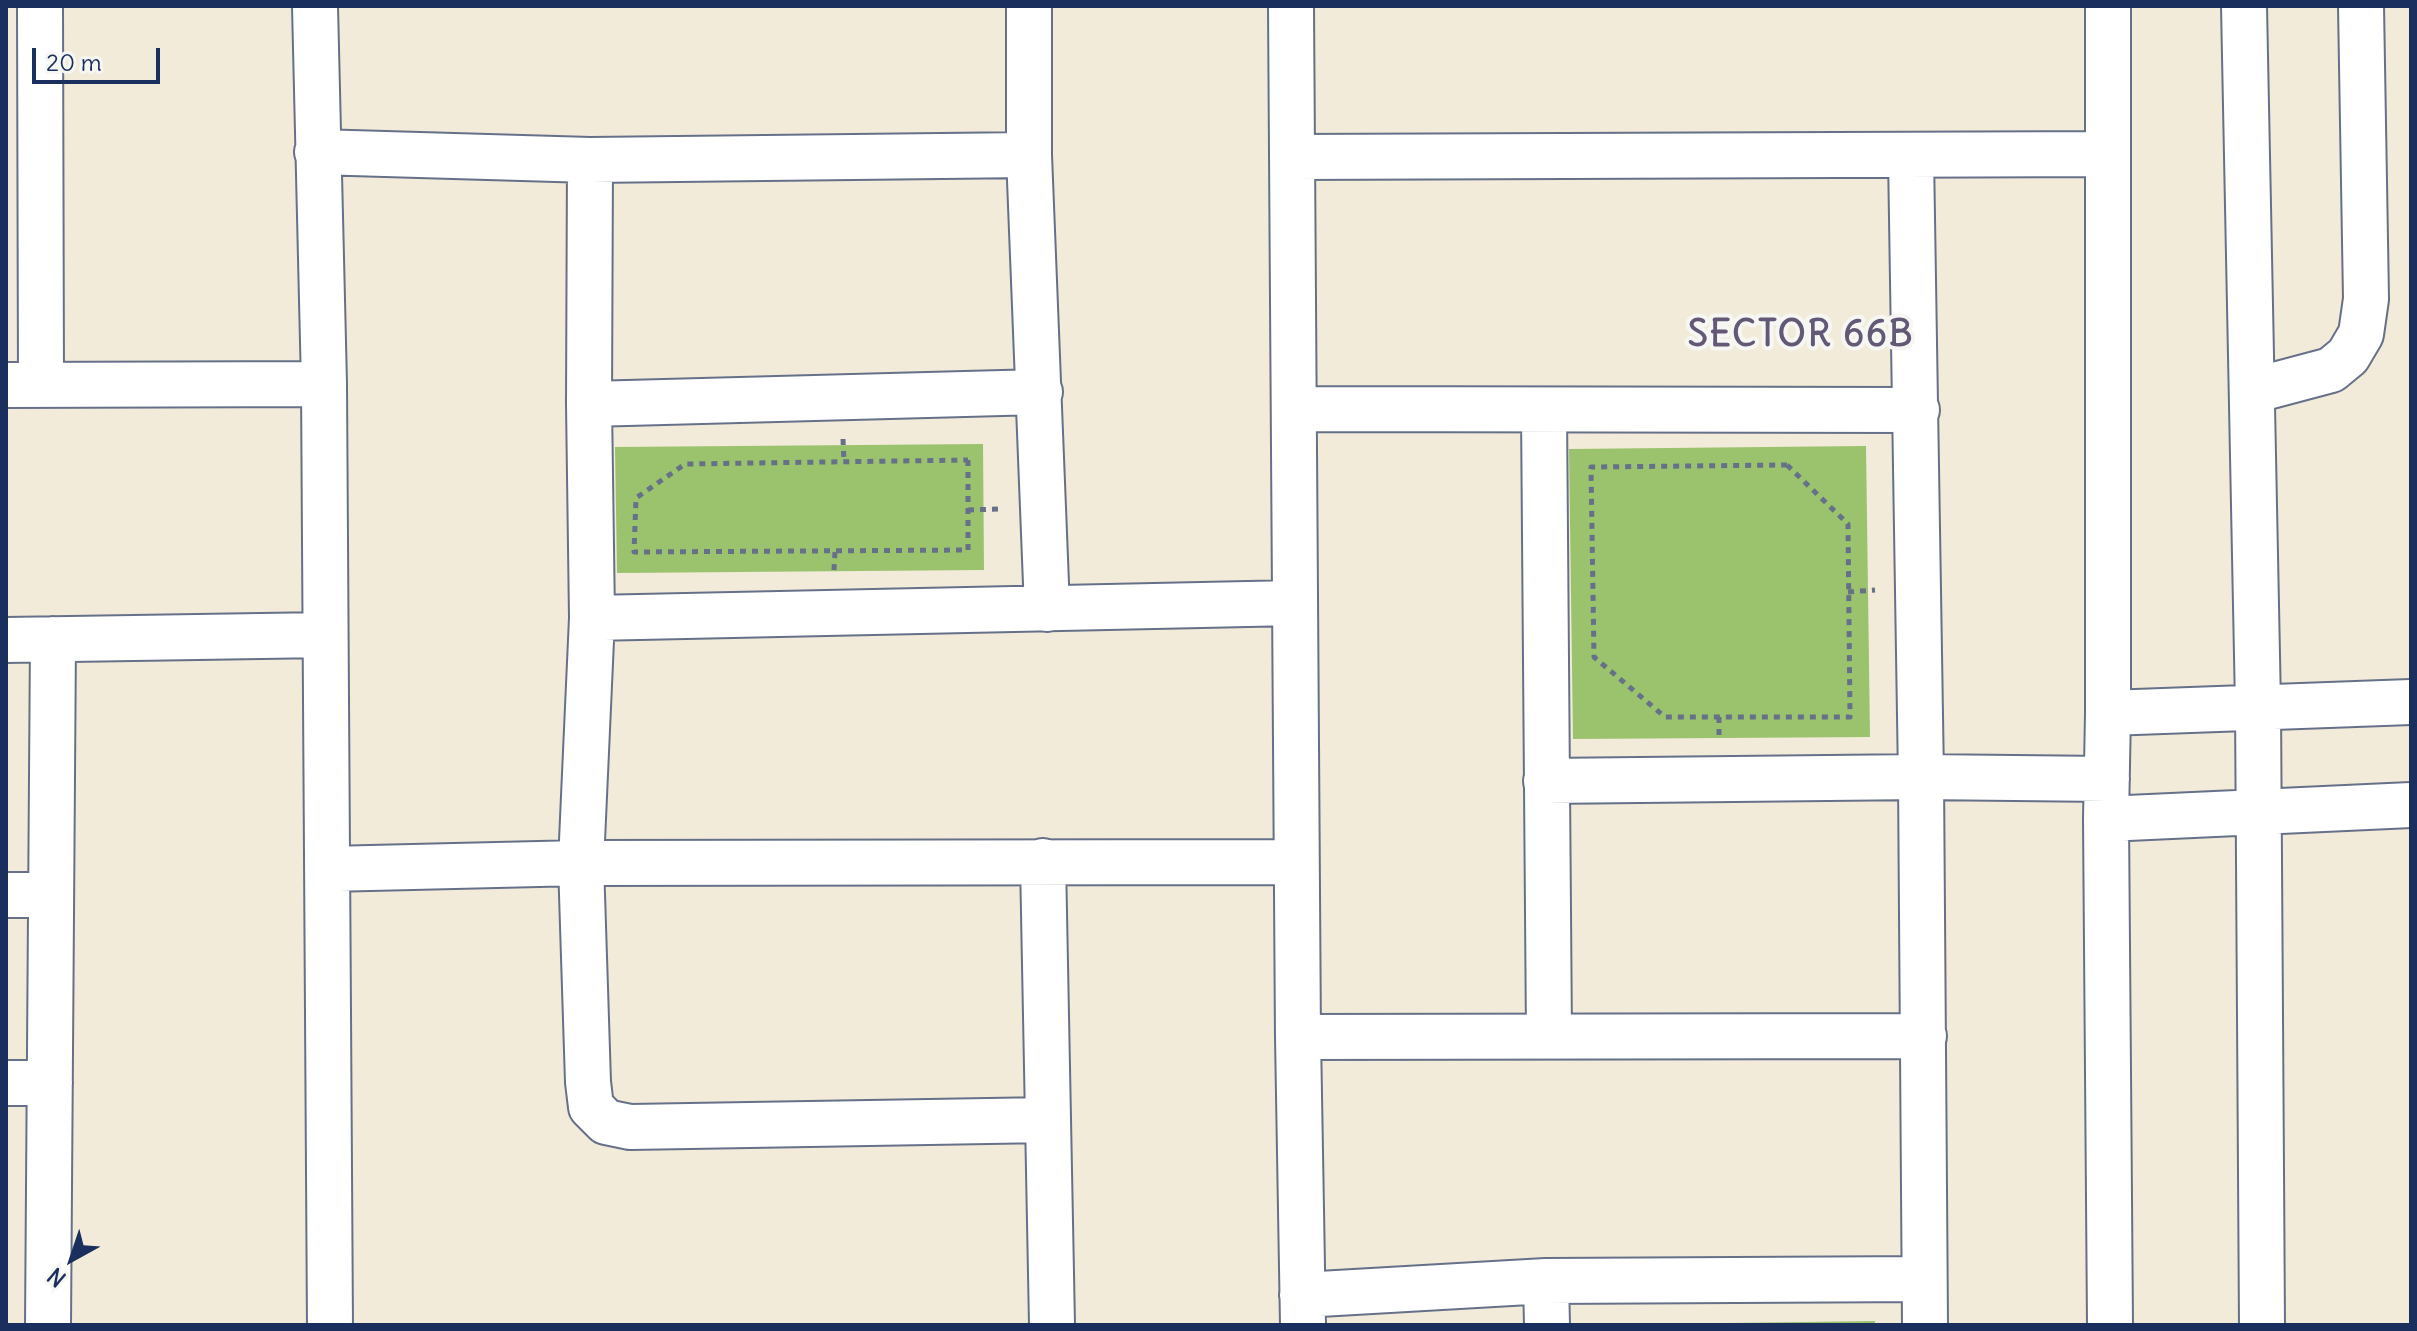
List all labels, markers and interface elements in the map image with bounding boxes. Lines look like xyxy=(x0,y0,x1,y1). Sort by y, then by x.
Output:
scale bar xyxy=(36,32,164,82)
text: 20 m xyxy=(46,47,102,77)
district label: SECTOR 66B xyxy=(1688,314,1914,358)
north arrow xyxy=(32,1219,112,1299)
text: N xyxy=(42,1262,71,1293)

